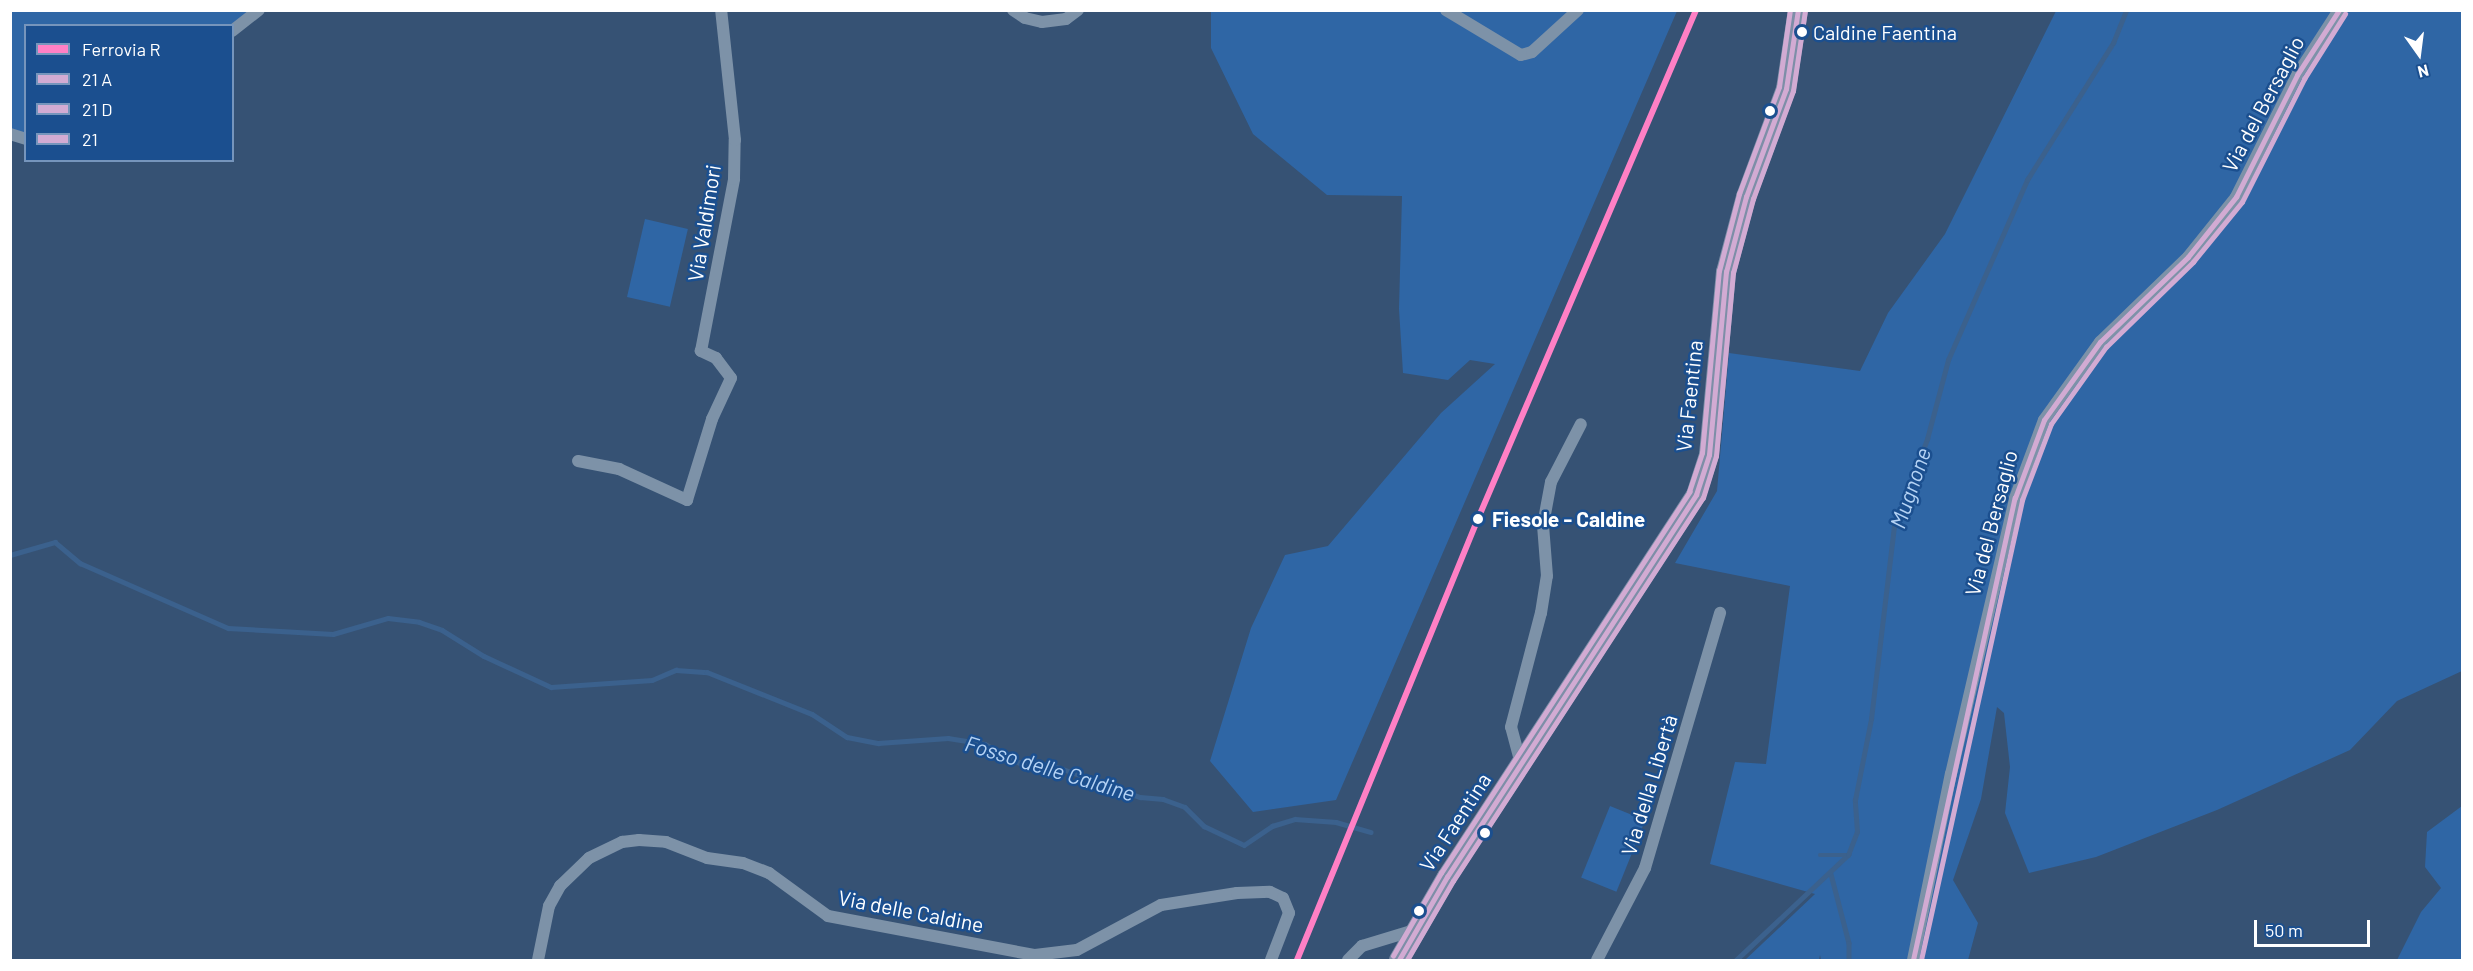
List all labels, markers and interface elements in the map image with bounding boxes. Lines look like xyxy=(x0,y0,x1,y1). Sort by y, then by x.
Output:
place label: Caldine Faentina xyxy=(1813,20,1957,44)
legend xyxy=(24,24,234,162)
north arrow xyxy=(2389,24,2449,84)
marker: Caldine Faentina xyxy=(1796,26,1808,38)
street label: Via del Bersaglio xyxy=(2217,32,2309,176)
text: Ferrovia R xyxy=(82,38,161,60)
text: N xyxy=(2416,61,2431,82)
text: 21 A xyxy=(82,68,112,90)
text: 21 D xyxy=(82,98,112,120)
unlabelled marker xyxy=(1764,105,1776,117)
text: 21 xyxy=(82,128,98,150)
street label: Via Valdimori xyxy=(682,163,726,283)
street label: Via Faentina xyxy=(1671,339,1707,453)
water label: Mugnone xyxy=(1884,444,1936,532)
street label: Via del Bersaglio xyxy=(1959,447,2023,599)
place label: Fiesole - Caldine xyxy=(1492,506,1645,532)
marker: Fiesole - Caldine xyxy=(1469,510,1487,528)
street label: Via della Libertà xyxy=(1616,712,1682,858)
water label: Fosso delle Caldine xyxy=(962,730,1138,806)
street label: Via Faentina xyxy=(1414,768,1496,876)
unlabelled marker xyxy=(1479,827,1491,839)
street label: Via delle Caldine xyxy=(836,885,986,937)
unlabelled marker xyxy=(1413,905,1425,917)
scale bar xyxy=(2257,908,2372,946)
text: 50 m xyxy=(2265,919,2303,941)

